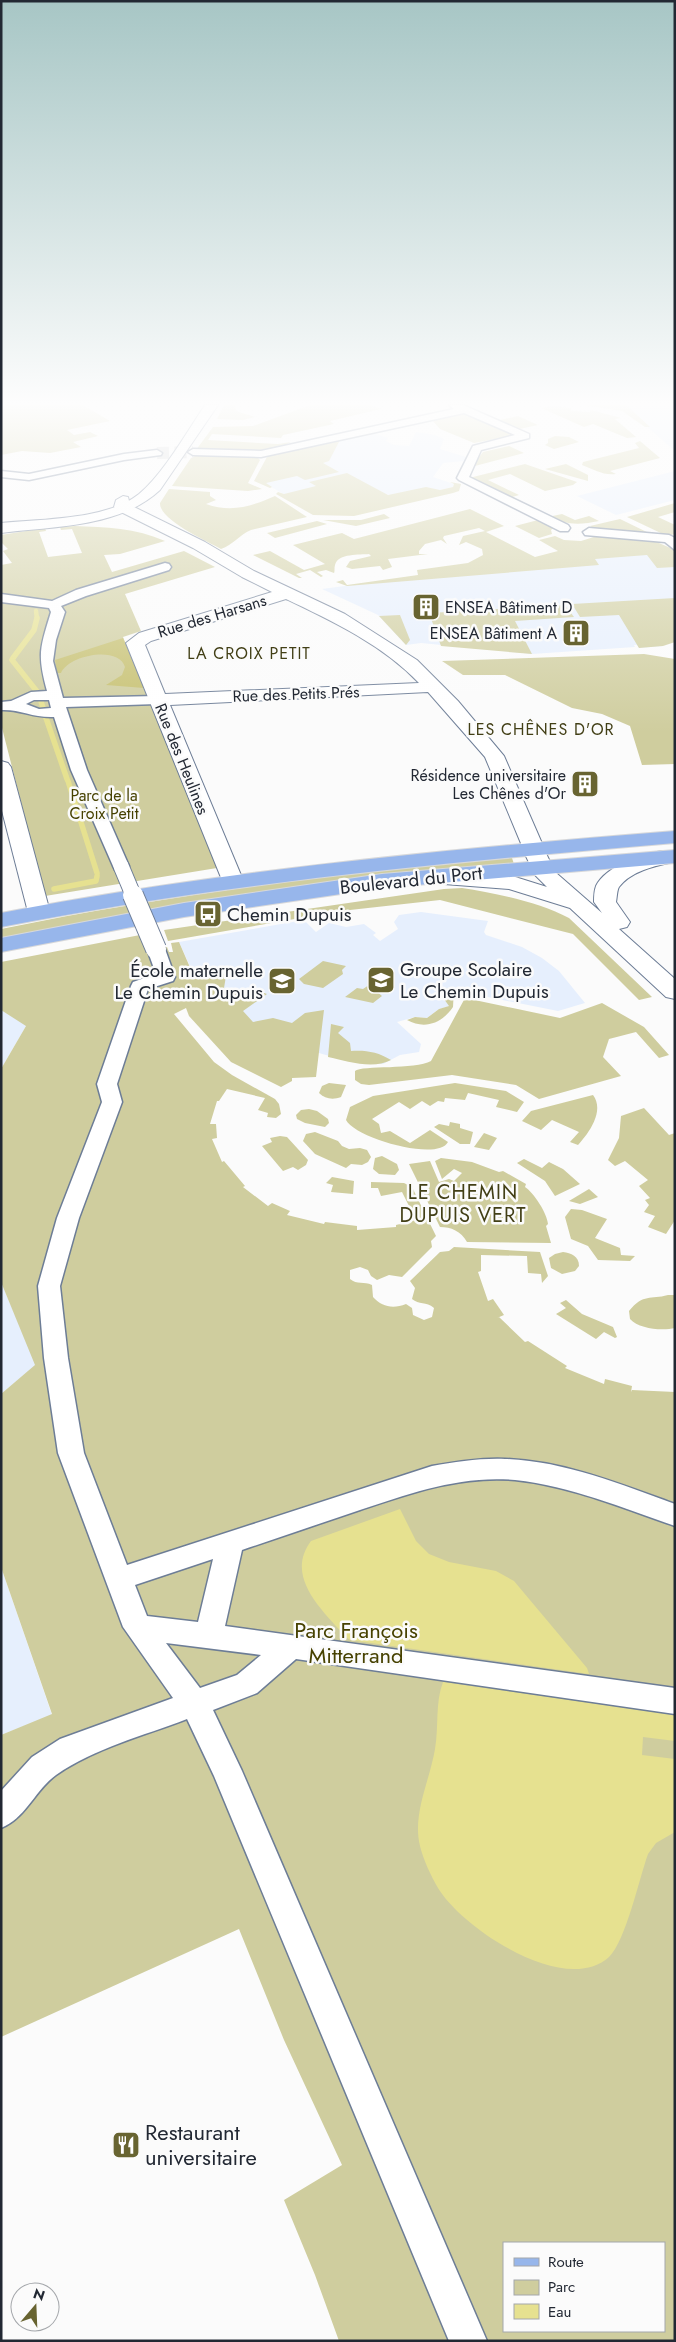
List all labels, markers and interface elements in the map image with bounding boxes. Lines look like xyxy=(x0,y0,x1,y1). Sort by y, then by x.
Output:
street label: Rue des Harsans xyxy=(155,589,269,643)
building icon: ENSEA Bâtiment D xyxy=(411,592,441,622)
place label: ENSEA Bâtiment D xyxy=(445,596,573,619)
building icon: ENSEA Bâtiment A xyxy=(561,618,591,648)
place label: ENSEA Bâtiment A xyxy=(430,622,557,645)
district label: LA CROIX PETIT xyxy=(187,642,311,665)
street label: Rue des Petits Prés xyxy=(232,680,360,708)
street label: Rue des Heulines xyxy=(149,700,215,818)
district label: LES CHÊNES D'OR xyxy=(467,718,615,741)
place label: Résidence universitaire Les Chênes d'Or xyxy=(410,764,567,805)
building icon: Résidence universitaire Les Chênes d'Or xyxy=(570,769,600,799)
park label: Parc de la Croix Petit xyxy=(70,784,139,825)
street label: Boulevard du Port xyxy=(338,859,484,901)
bus stop icon: Chemin Dupuis xyxy=(193,899,223,929)
place label: Chemin Dupuis xyxy=(227,901,352,928)
place label: Groupe Scolaire Le Chemin Dupuis xyxy=(400,956,549,1005)
place label: École maternelle Le Chemin Dupuis xyxy=(114,957,263,1006)
school or university icon: Groupe Scolaire Le Chemin Dupuis xyxy=(366,965,396,995)
school or university icon: École maternelle Le Chemin Dupuis xyxy=(267,966,297,996)
district label: LE CHEMIN DUPUIS VERT xyxy=(399,1178,527,1230)
park label: Parc François Mitterrand xyxy=(294,1614,418,1671)
place label: Restaurant universitaire xyxy=(145,2116,257,2173)
restaurant icon: Restaurant universitaire xyxy=(111,2130,141,2160)
legend xyxy=(503,2242,666,2332)
text: Route xyxy=(548,2251,584,2273)
text: Parc xyxy=(548,2276,575,2298)
north arrow xyxy=(10,2282,60,2332)
text: N xyxy=(31,2283,48,2306)
text: Eau xyxy=(548,2301,571,2323)

